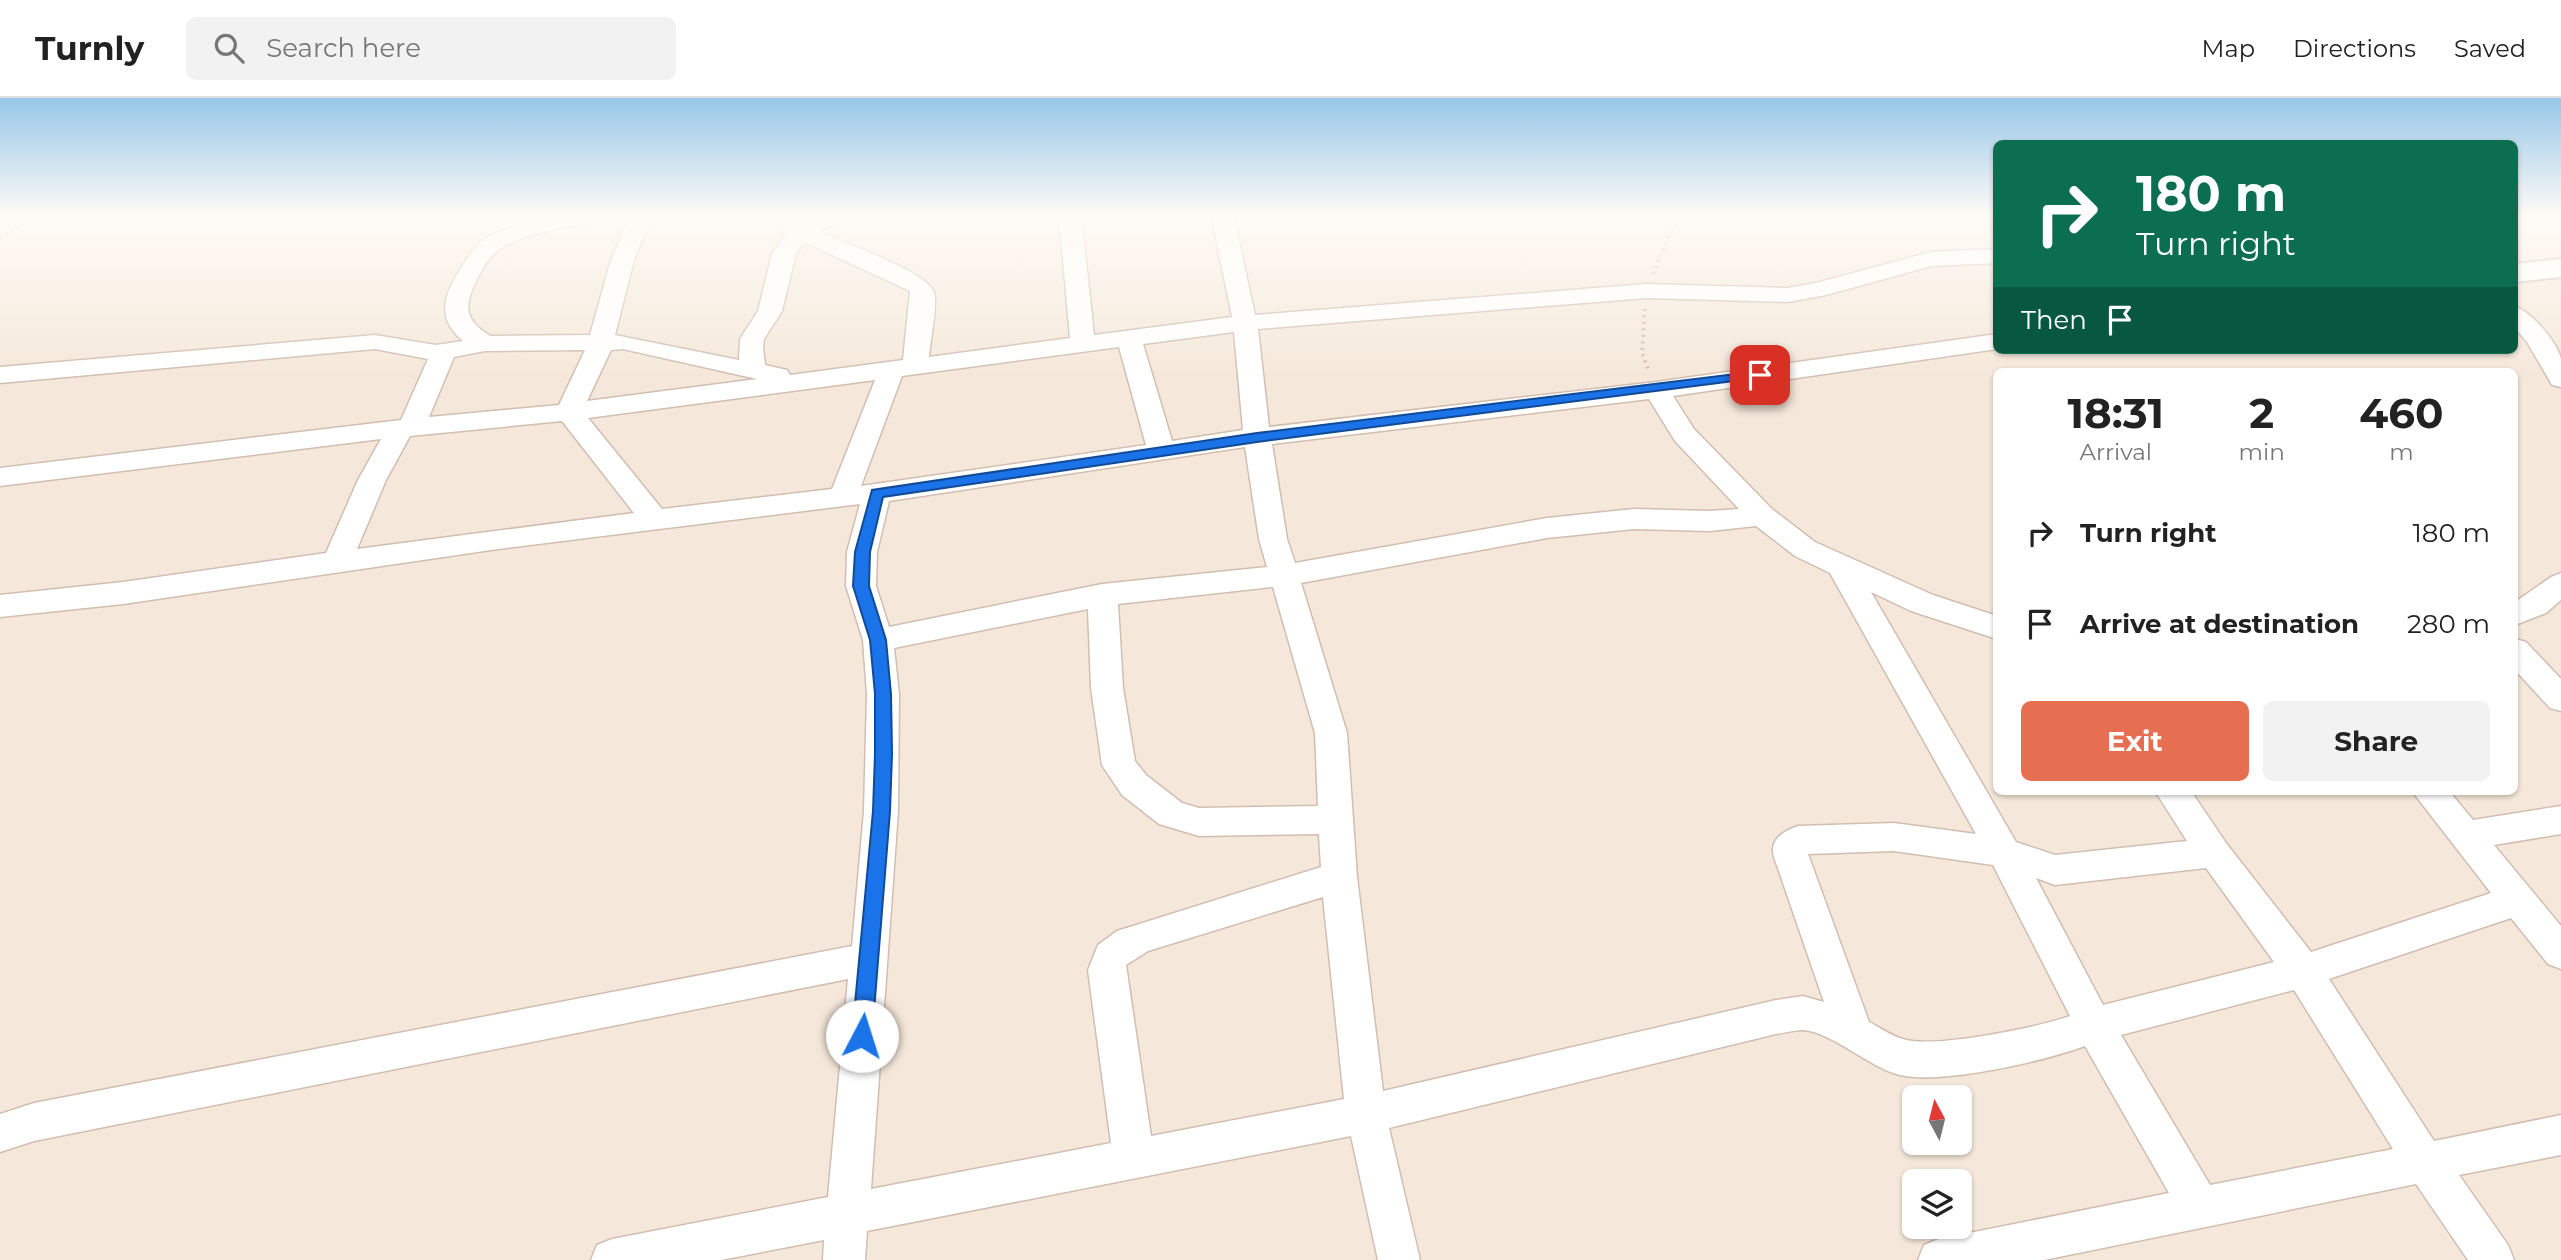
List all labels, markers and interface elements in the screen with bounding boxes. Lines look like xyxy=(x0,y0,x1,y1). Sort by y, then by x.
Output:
search box xyxy=(186,17,676,80)
text: Turnly xyxy=(35,28,144,68)
icon: search xyxy=(210,29,248,67)
text: Search here xyxy=(266,32,421,64)
text: Map xyxy=(2202,34,2255,63)
text: Directions xyxy=(2293,34,2416,63)
text: Saved xyxy=(2454,34,2526,63)
text: 180 m xyxy=(2136,164,2286,223)
icon: right xyxy=(2021,168,2112,259)
text: Turn right xyxy=(2136,224,2296,263)
icon: arrive xyxy=(2101,301,2139,339)
text: Then xyxy=(2021,304,2087,336)
pin xyxy=(1730,345,1790,405)
icon: arrive xyxy=(1741,356,1779,394)
text: 18:31 xyxy=(2068,387,2164,439)
text: 2 xyxy=(2249,387,2274,439)
text: 460 xyxy=(2359,387,2443,439)
text: Arrival xyxy=(2080,438,2152,466)
text: min xyxy=(2239,438,2285,466)
text: m xyxy=(2389,438,2414,466)
icon: right xyxy=(2021,514,2059,552)
text: Turn right xyxy=(2080,517,2216,549)
text: 180 m xyxy=(2412,517,2490,549)
icon: arrive xyxy=(2021,605,2059,643)
text: Arrive at destination xyxy=(2080,608,2359,640)
text: 280 m xyxy=(2407,608,2490,640)
button: Exit xyxy=(2021,701,2249,781)
button: Share xyxy=(2263,701,2490,781)
position arrow xyxy=(825,999,899,1073)
north arrow xyxy=(1902,1085,1972,1155)
map controls xyxy=(1902,1085,1972,1239)
button: layers xyxy=(1902,1169,1972,1239)

